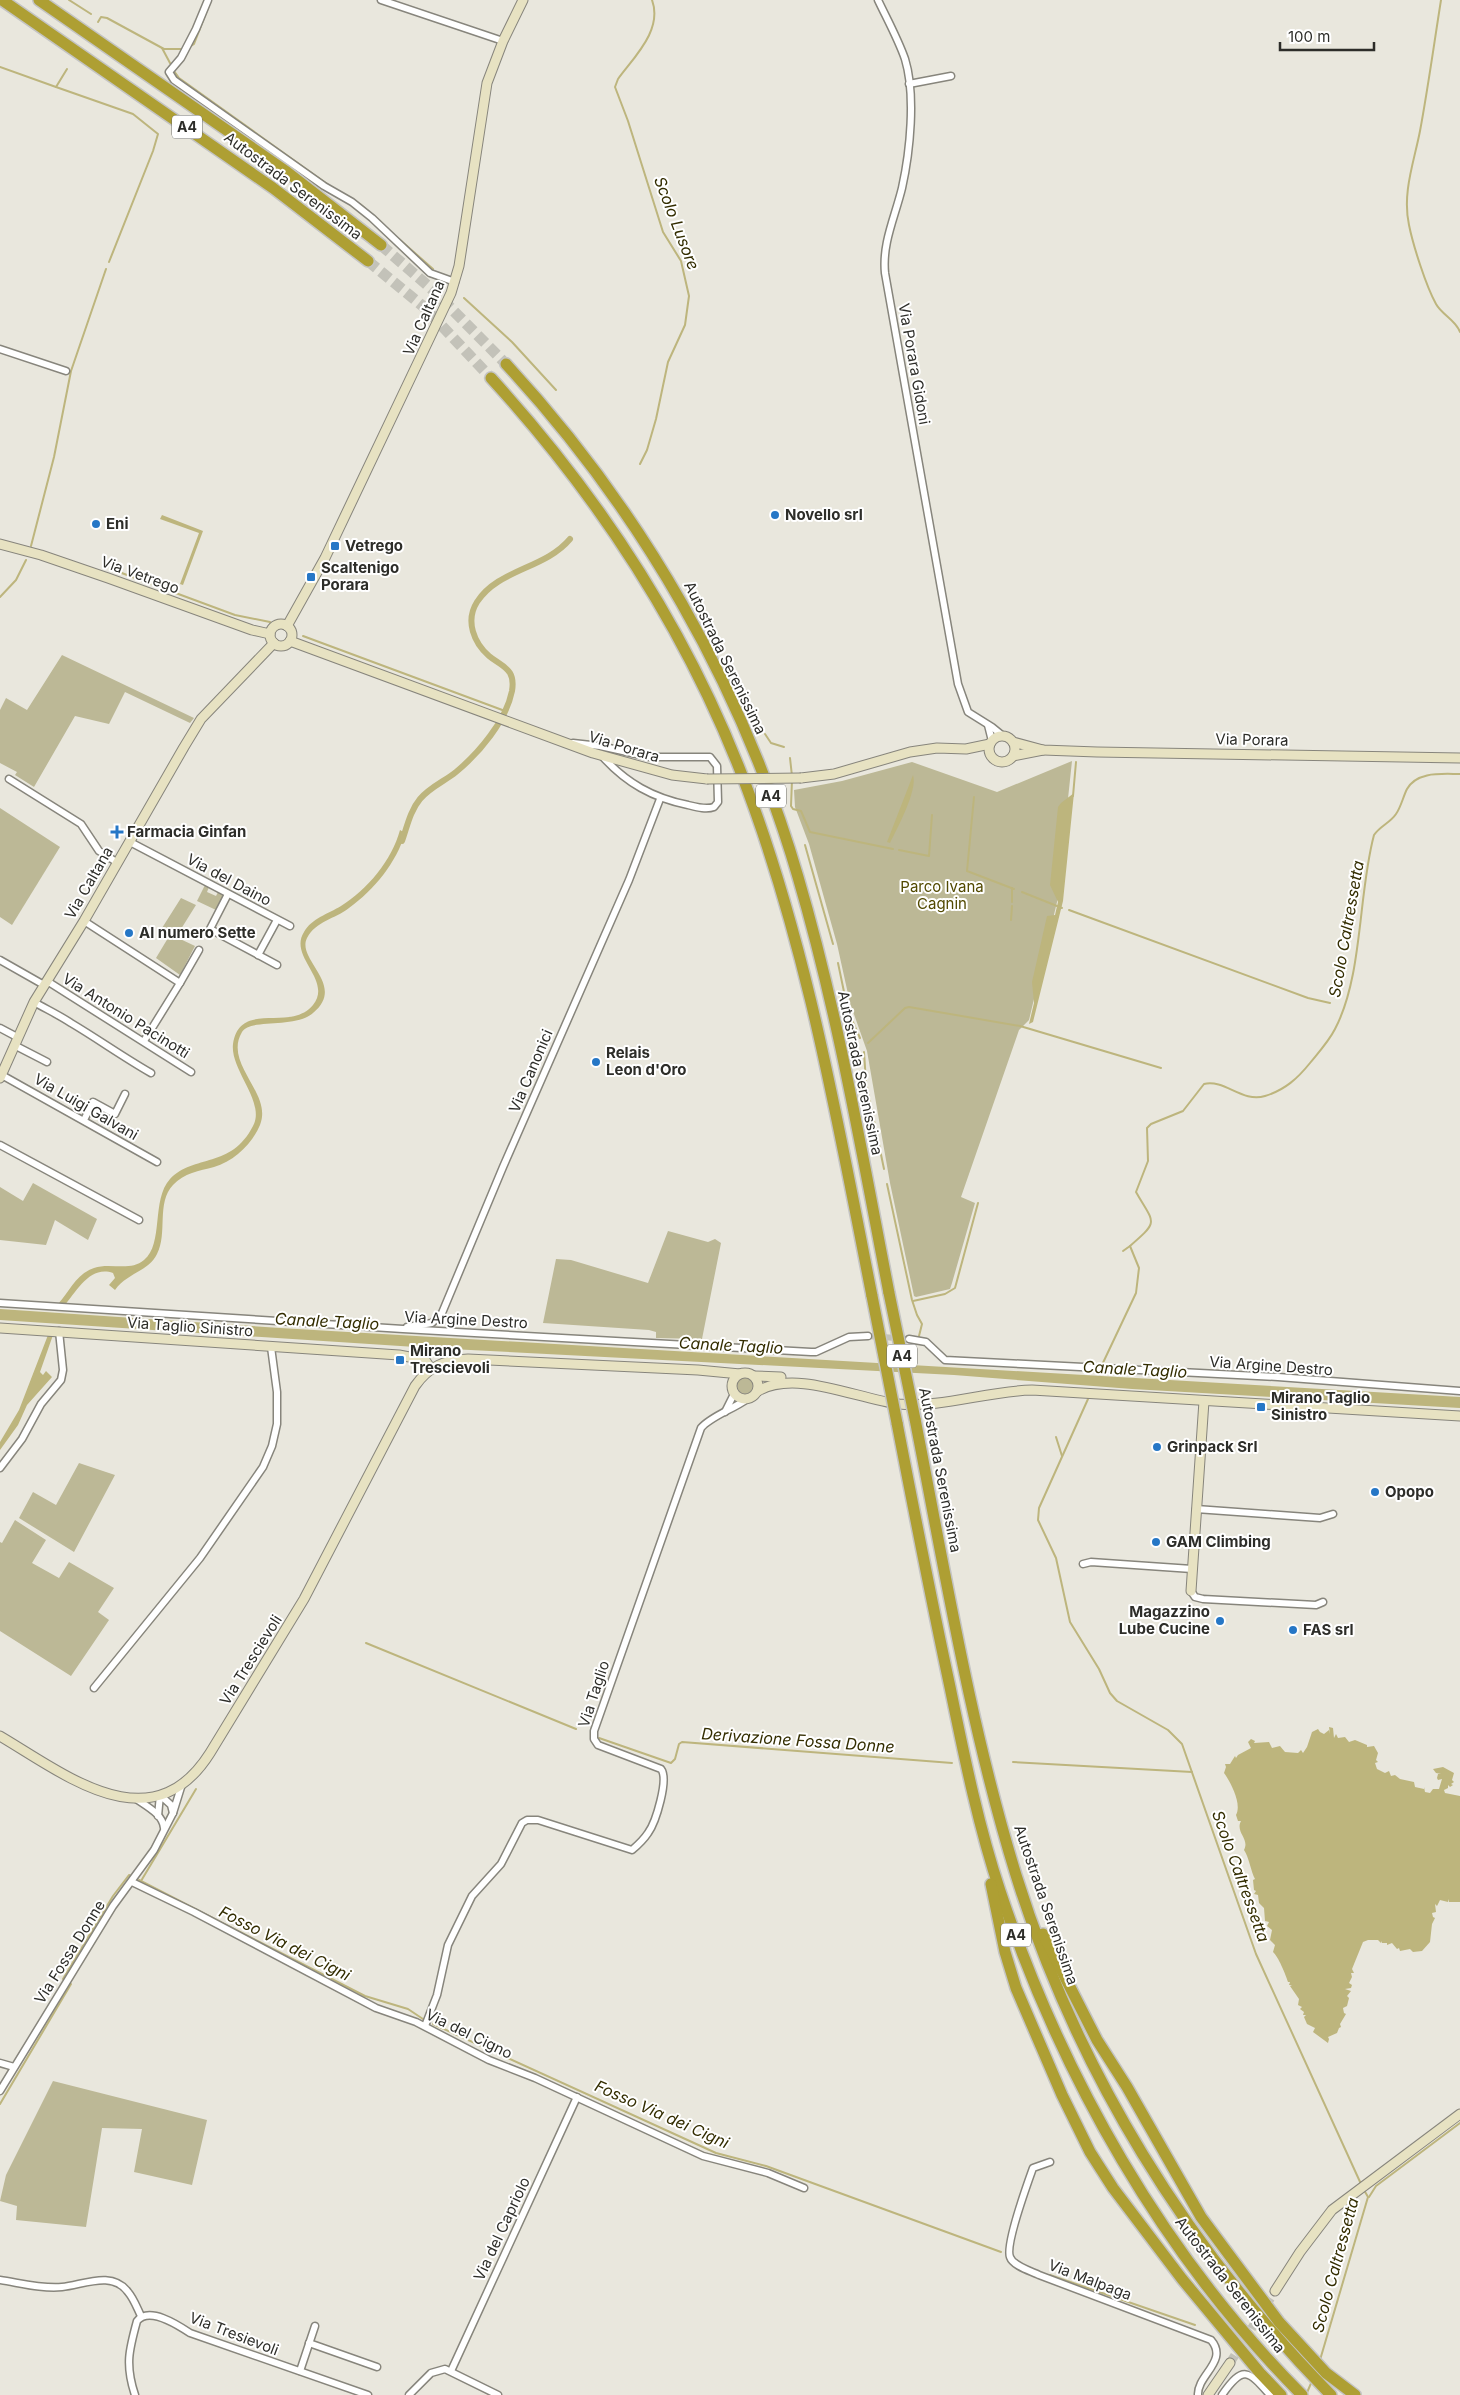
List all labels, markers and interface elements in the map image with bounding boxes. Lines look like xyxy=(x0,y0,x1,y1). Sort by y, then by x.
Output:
scale bar xyxy=(1280,20,1374,52)
text: 100 m xyxy=(1288,27,1330,46)
road number: A4 xyxy=(172,115,202,138)
street label: Autostrada Serenissima xyxy=(221,128,366,244)
water label: Scolo Lusore xyxy=(650,173,704,273)
street label: Via Caltana xyxy=(398,277,449,358)
street label: Via Porara Gidoni xyxy=(894,302,935,426)
place label: Novello srl xyxy=(785,505,863,524)
marker: Novello srl xyxy=(769,509,781,521)
place label: Eni xyxy=(106,514,129,533)
marker: Eni xyxy=(90,518,102,530)
place label: Vetrego xyxy=(345,536,403,555)
marker: Vetrego xyxy=(329,540,341,552)
street label: Via Vetrego xyxy=(98,552,182,598)
place label: Scaltenigo Porara xyxy=(321,558,399,594)
marker: Scaltenigo Porara xyxy=(305,571,317,583)
street label: Autostrada Serenissima xyxy=(680,578,771,737)
street label: Via Porara xyxy=(586,727,662,766)
street label: Via Porara xyxy=(1215,729,1289,750)
road number: A4 xyxy=(756,784,786,808)
place label: Farmacia Ginfan xyxy=(127,822,246,841)
marker: Farmacia Ginfan xyxy=(111,826,123,838)
street label: Via Caltana xyxy=(60,843,117,922)
street label: Via del Daino xyxy=(184,849,275,910)
water label: Scolo Caltressetta xyxy=(1324,859,1368,999)
park label: Parco Ivana Cagnin xyxy=(900,877,984,913)
place label: Al numero Sette xyxy=(139,923,256,942)
marker: Al numero Sette xyxy=(123,927,135,939)
street label: Via Antonio Pacinotti xyxy=(59,969,193,1062)
street label: Autostrada Serenissima xyxy=(834,989,887,1157)
street label: Via Canonici xyxy=(504,1026,557,1115)
place label: Relais Leon d'Oro xyxy=(606,1043,687,1079)
marker: Relais Leon d'Oro xyxy=(590,1056,602,1068)
street label: Via Luigi Galvani xyxy=(31,1069,142,1144)
street label: Via Argine Destro xyxy=(404,1307,528,1332)
water label: Canale Taglio xyxy=(274,1308,380,1334)
street label: Via Taglio Sinistro xyxy=(126,1313,254,1340)
water label: Canale Taglio xyxy=(678,1332,784,1358)
place label: Mirano Trescievoli xyxy=(410,1341,490,1377)
road number: A4 xyxy=(887,1344,917,1368)
street label: Via Argine Destro xyxy=(1209,1352,1333,1379)
marker: Mirano Trescievoli xyxy=(394,1354,406,1366)
water label: Canale Taglio xyxy=(1082,1356,1188,1382)
street label: Autostrada Serenissima xyxy=(915,1386,966,1554)
place label: Mirano Taglio Sinistro xyxy=(1271,1388,1370,1424)
marker: Mirano Taglio Sinistro xyxy=(1255,1401,1267,1413)
place label: Grinpack Srl xyxy=(1167,1437,1258,1456)
marker: Grinpack Srl xyxy=(1151,1441,1163,1453)
place label: Opopo xyxy=(1385,1482,1434,1501)
marker: Opopo xyxy=(1369,1486,1381,1498)
place label: GAM Climbing xyxy=(1166,1532,1271,1551)
marker: GAM Climbing xyxy=(1150,1536,1162,1548)
place label: Magazzino Lube Cucine xyxy=(1119,1602,1210,1638)
street label: Via Trescievoli xyxy=(215,1611,286,1708)
marker: Magazzino Lube Cucine xyxy=(1214,1615,1226,1627)
place label: FAS srl xyxy=(1303,1620,1354,1639)
marker: FAS srl xyxy=(1287,1624,1299,1636)
street label: Via Taglio xyxy=(574,1658,613,1730)
water label: Derivazione Fossa Donne xyxy=(701,1723,895,1757)
water label: Scolo Caltressetta xyxy=(1208,1807,1274,1945)
street label: Autostrada Serenissima xyxy=(1010,1822,1083,1987)
street label: Via Fossa Donne xyxy=(30,1896,109,2007)
water label: Fosso Via dei Cigni xyxy=(216,1901,355,1985)
road number: A4 xyxy=(1001,1924,1031,1946)
street label: Via del Cigno xyxy=(423,2004,516,2063)
water label: Fosso Via dei Cigni xyxy=(592,2075,733,2153)
street label: Via del Capriolo xyxy=(469,2174,534,2284)
water label: Scolo Caltressetta xyxy=(1307,2195,1363,2335)
street label: Autostrada Serenissima xyxy=(1171,2213,1290,2357)
street label: Via Malpaga xyxy=(1046,2255,1134,2304)
street label: Via Tresievoli xyxy=(187,2308,281,2359)

